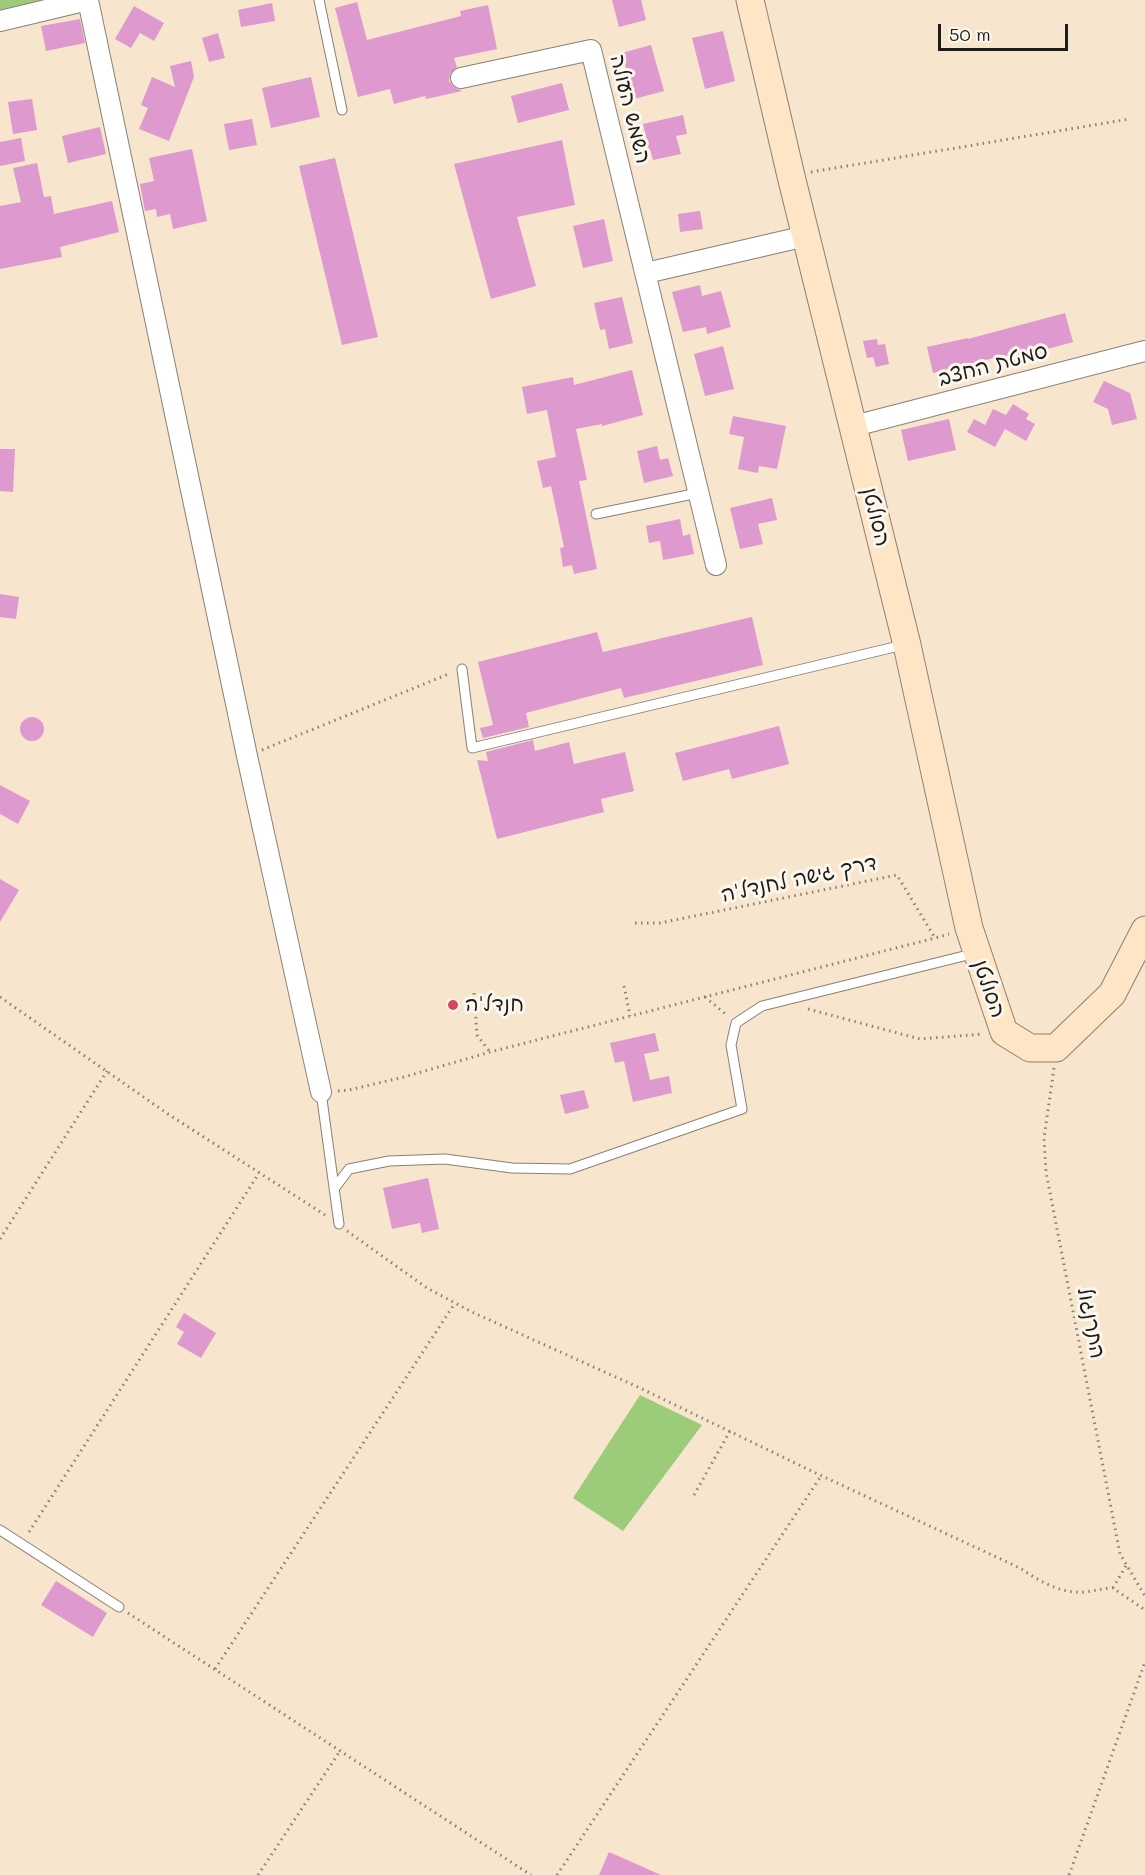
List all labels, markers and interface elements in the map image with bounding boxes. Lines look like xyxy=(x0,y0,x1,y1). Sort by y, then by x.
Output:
scale bar xyxy=(941,12,1072,50)
text: 50 m xyxy=(949,22,991,46)
street label: השמש העולה xyxy=(604,52,656,166)
street label: סמטת החצב xyxy=(936,338,1050,392)
street label: הסולטן xyxy=(857,485,895,549)
street label: דרך גישה לחנדל'ה xyxy=(719,850,879,908)
street label: הסולטן xyxy=(967,957,1011,1021)
place label: חנדל'ה xyxy=(465,992,524,1018)
marker: חנדל'ה xyxy=(446,998,460,1012)
street label: התרנגול xyxy=(1072,1285,1110,1361)

